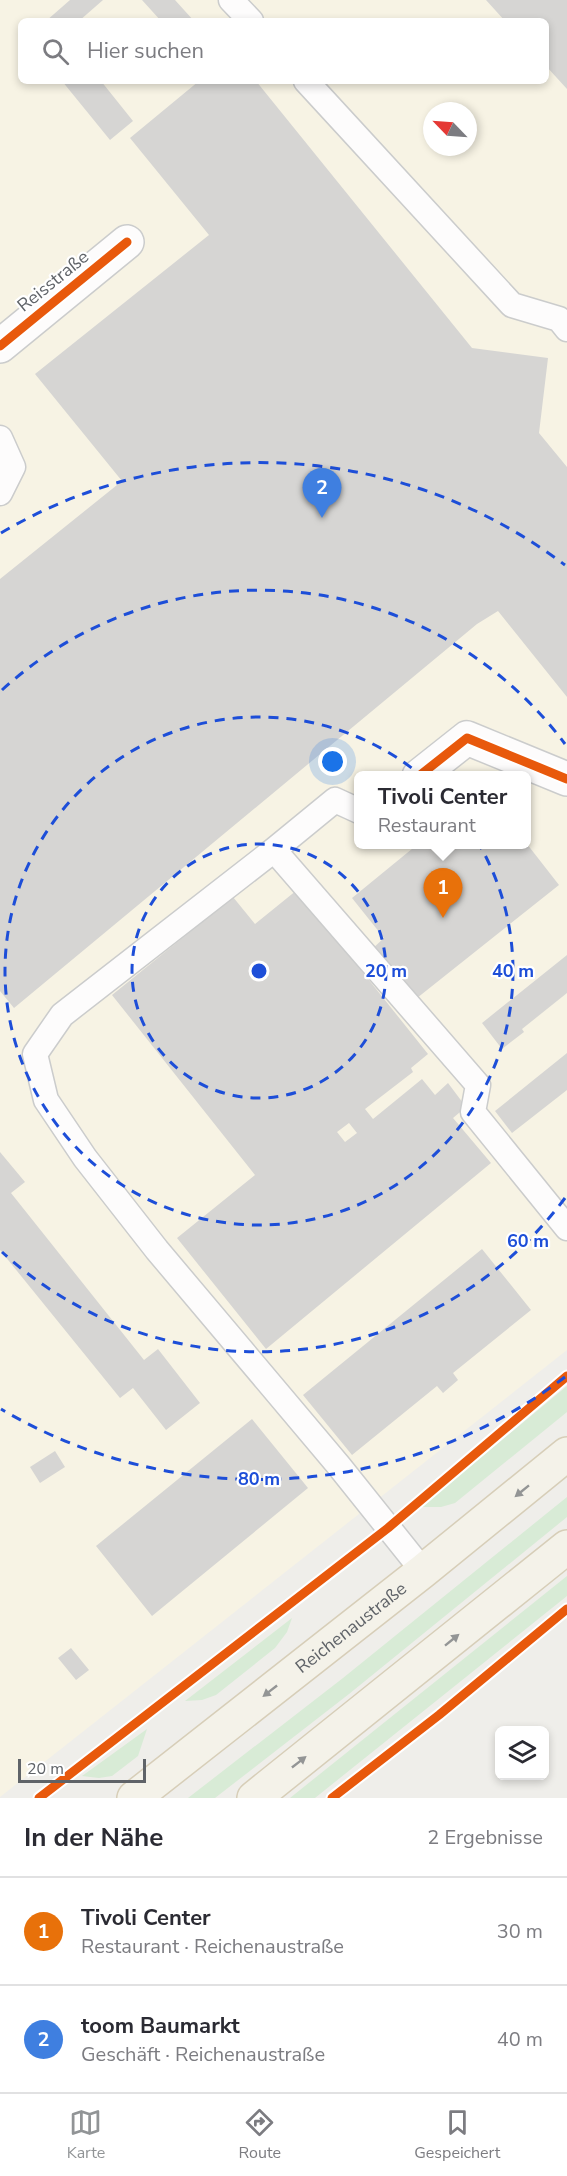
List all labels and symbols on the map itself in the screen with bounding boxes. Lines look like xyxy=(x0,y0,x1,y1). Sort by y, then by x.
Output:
north arrow xyxy=(423,102,477,156)
street label: Reisstraße xyxy=(12,245,94,317)
pin: 2 xyxy=(302,468,342,518)
your location xyxy=(318,747,347,776)
pin: 1 xyxy=(424,868,462,918)
text: 20 m xyxy=(365,959,407,983)
text: 40 m xyxy=(492,959,534,983)
centre of rings xyxy=(249,961,269,981)
text: 60 m xyxy=(507,1229,549,1253)
text: 80 m xyxy=(238,1467,280,1491)
one-way arrow xyxy=(514,1485,529,1497)
street label: Reichenaustraße xyxy=(291,1576,412,1679)
one-way arrow xyxy=(444,1634,460,1647)
one-way arrow xyxy=(263,1685,278,1697)
scale bar xyxy=(18,1756,146,1784)
one-way arrow xyxy=(292,1756,307,1768)

